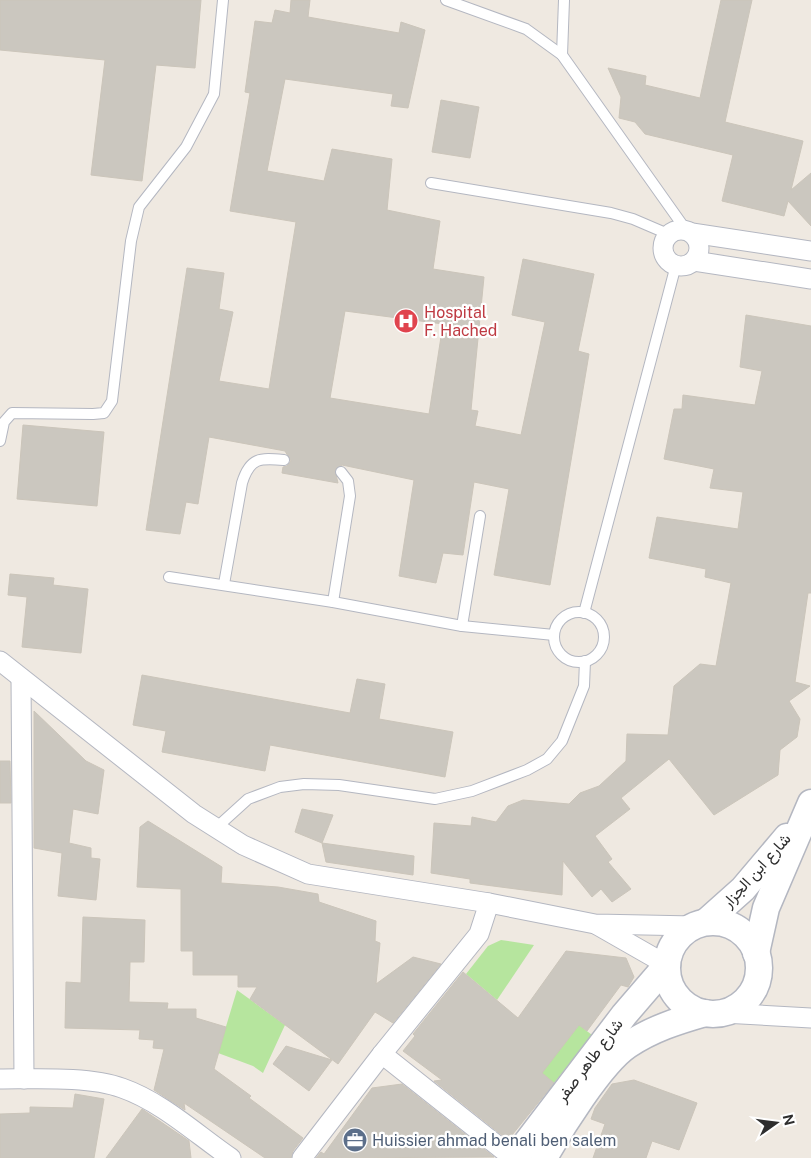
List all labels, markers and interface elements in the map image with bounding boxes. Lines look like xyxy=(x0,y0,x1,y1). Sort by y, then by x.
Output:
place label: Hospital F. Hached xyxy=(424,303,497,340)
hospital icon: Hospital F. Hached xyxy=(393,308,419,334)
street label: شارع ابن الجزار xyxy=(717,829,796,913)
street label: شارع طاهر صفر xyxy=(551,1015,628,1108)
north arrow xyxy=(751,1098,801,1148)
text: N xyxy=(780,1113,798,1127)
office icon: Huissier ahmad benali ben salem xyxy=(342,1127,368,1153)
place label: Huissier ahmad benali ben salem xyxy=(372,1131,616,1150)

